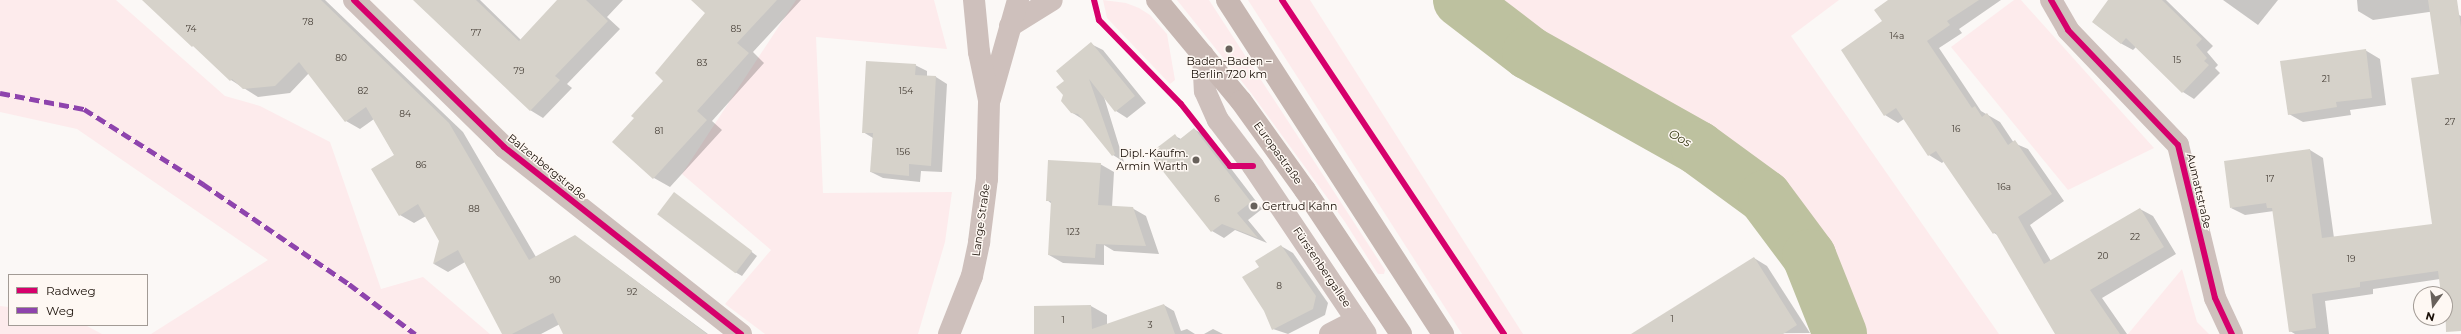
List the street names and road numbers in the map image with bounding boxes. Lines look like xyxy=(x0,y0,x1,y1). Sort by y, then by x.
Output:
street label: Europastraße xyxy=(1251,119,1305,187)
street label: Balzenbergstraße xyxy=(505,131,589,203)
street label: Aumattstraße xyxy=(2184,152,2214,230)
street label: Lange Straße xyxy=(969,183,993,257)
street label: Fürstenbergallee xyxy=(1290,224,1354,310)

